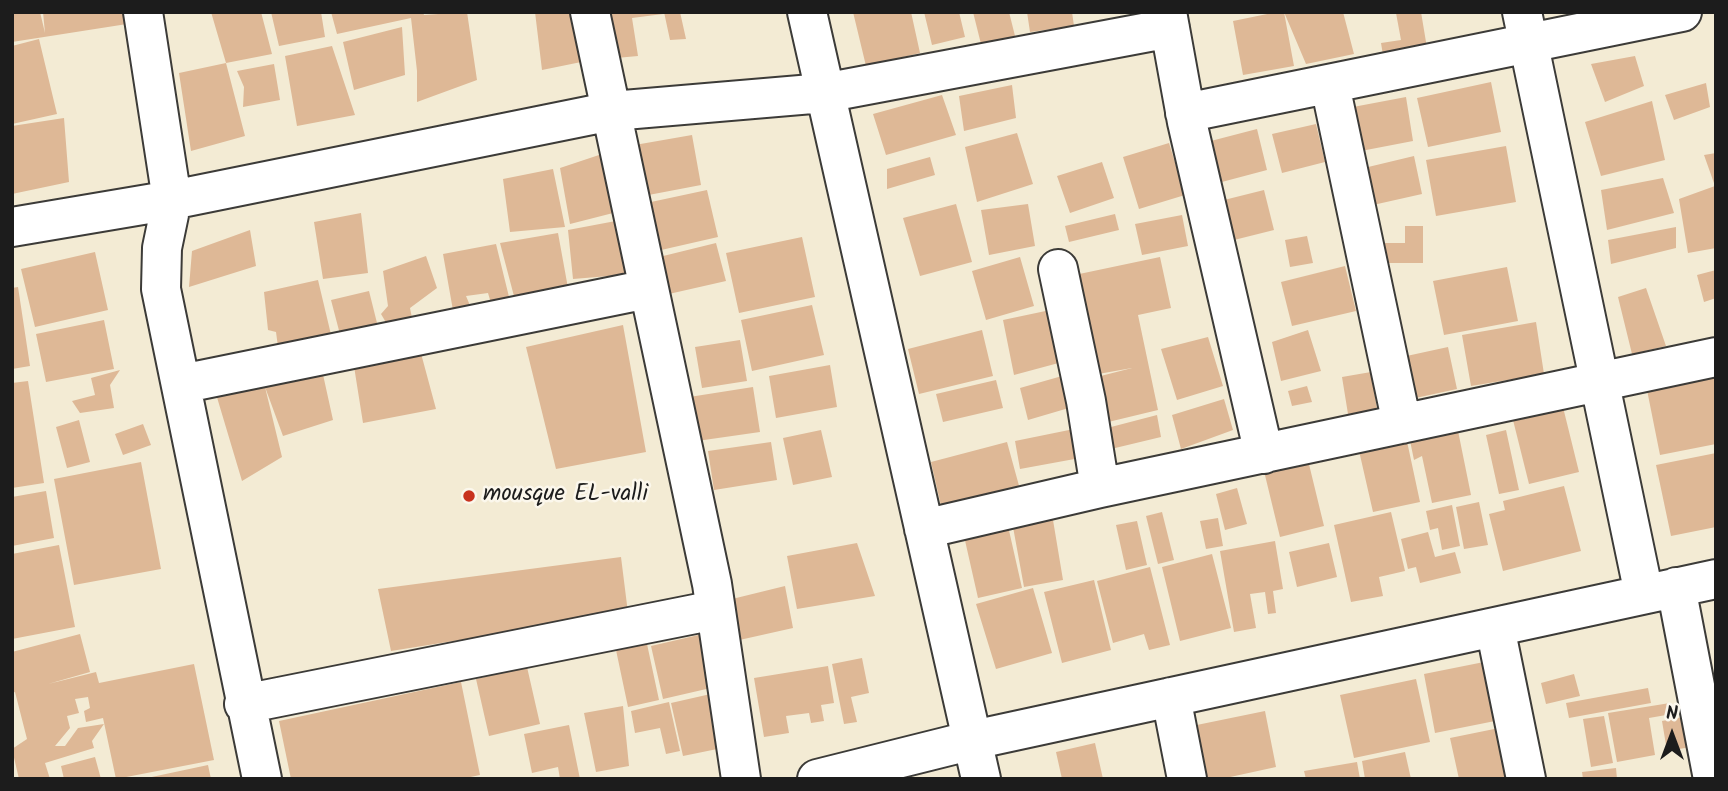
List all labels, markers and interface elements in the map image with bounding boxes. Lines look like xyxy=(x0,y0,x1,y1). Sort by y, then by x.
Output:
place label: mousque EL-valli xyxy=(483,482,648,510)
marker: mousque EL-valli xyxy=(461,488,477,504)
text: N xyxy=(1666,699,1678,729)
north arrow xyxy=(1637,700,1707,770)

